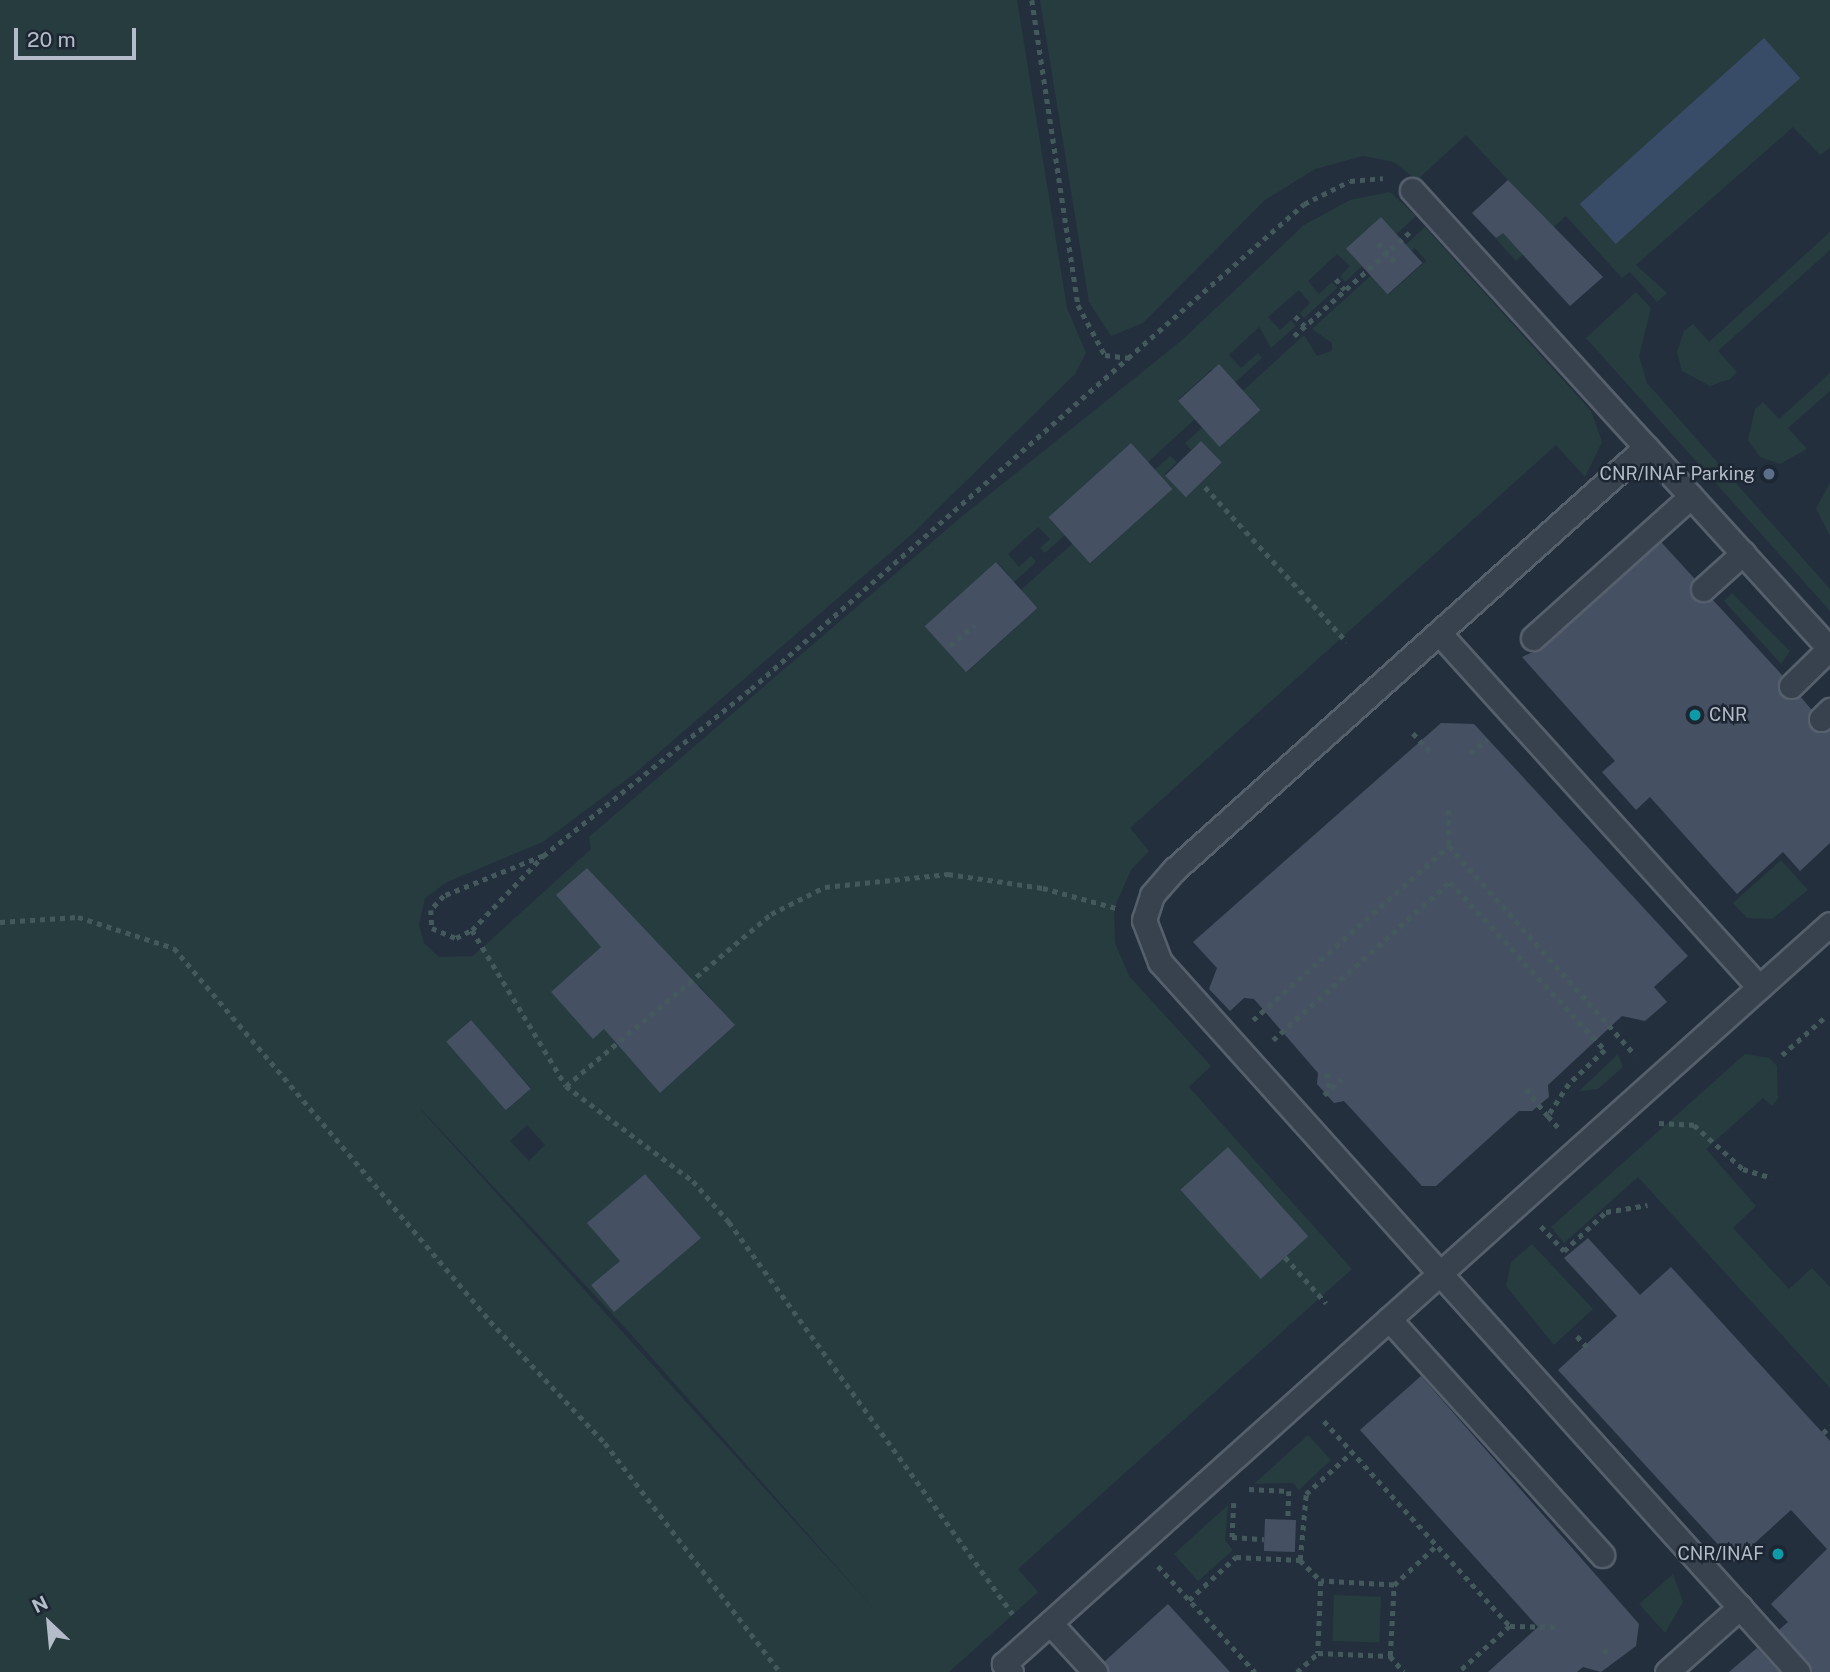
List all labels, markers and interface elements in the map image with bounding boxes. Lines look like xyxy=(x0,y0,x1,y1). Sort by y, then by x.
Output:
scale bar xyxy=(18,14,140,58)
text: 20 m xyxy=(27,27,76,52)
place label: CNR/INAF Parking xyxy=(1599,463,1755,485)
marker: CNR/INAF Parking xyxy=(1761,466,1777,482)
place label: CNR xyxy=(1709,704,1747,726)
marker: CNR xyxy=(1687,707,1703,723)
place label: CNR/INAF xyxy=(1677,1543,1764,1565)
marker: CNR/INAF xyxy=(1770,1546,1786,1562)
north arrow xyxy=(14,1588,84,1658)
text: N xyxy=(28,1591,51,1617)

